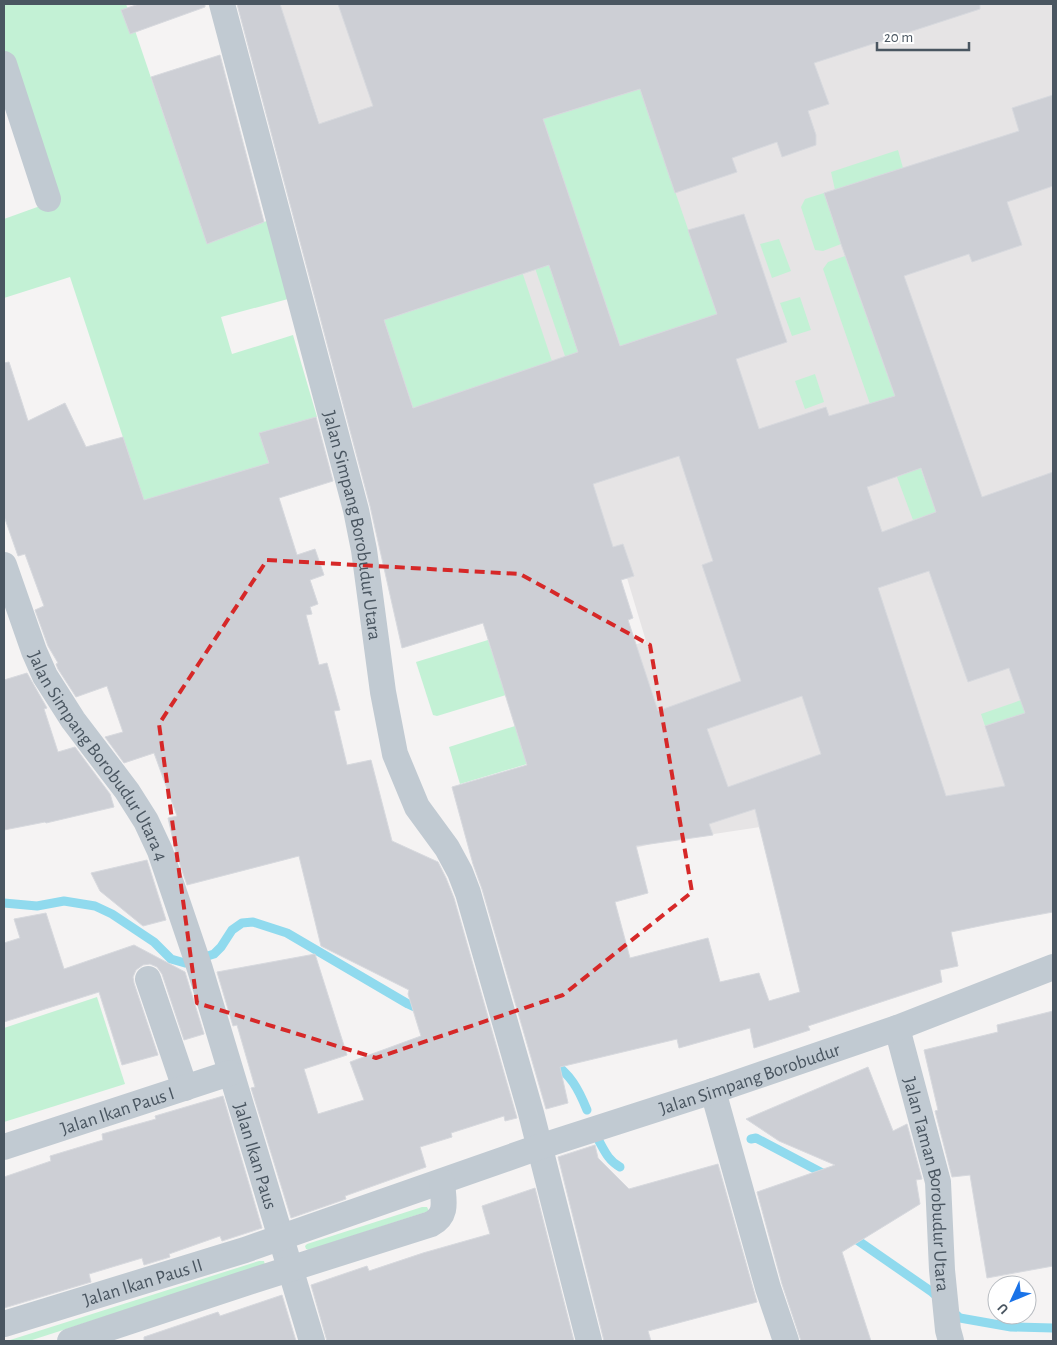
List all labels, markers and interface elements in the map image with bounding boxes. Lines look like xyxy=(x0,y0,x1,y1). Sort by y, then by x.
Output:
scale bar xyxy=(877,20,970,52)
text: 20 m xyxy=(884,30,913,45)
street label: Jalan Simpang Borobudur Utara xyxy=(319,409,384,642)
street label: Jalan Simpang Borobudur Utara 4 xyxy=(24,649,171,864)
street label: Jalan Simpang Borobudur xyxy=(657,1040,843,1119)
street label: Jalan Taman Borobudur Utara xyxy=(899,1075,952,1293)
street label: Jalan Ikan Paus I xyxy=(58,1084,177,1139)
street label: Jalan Ikan Paus xyxy=(230,1101,280,1212)
street label: Jalan Ikan Paus II xyxy=(81,1256,205,1310)
north arrow xyxy=(987,1275,1037,1325)
text: U xyxy=(995,1300,1012,1316)

